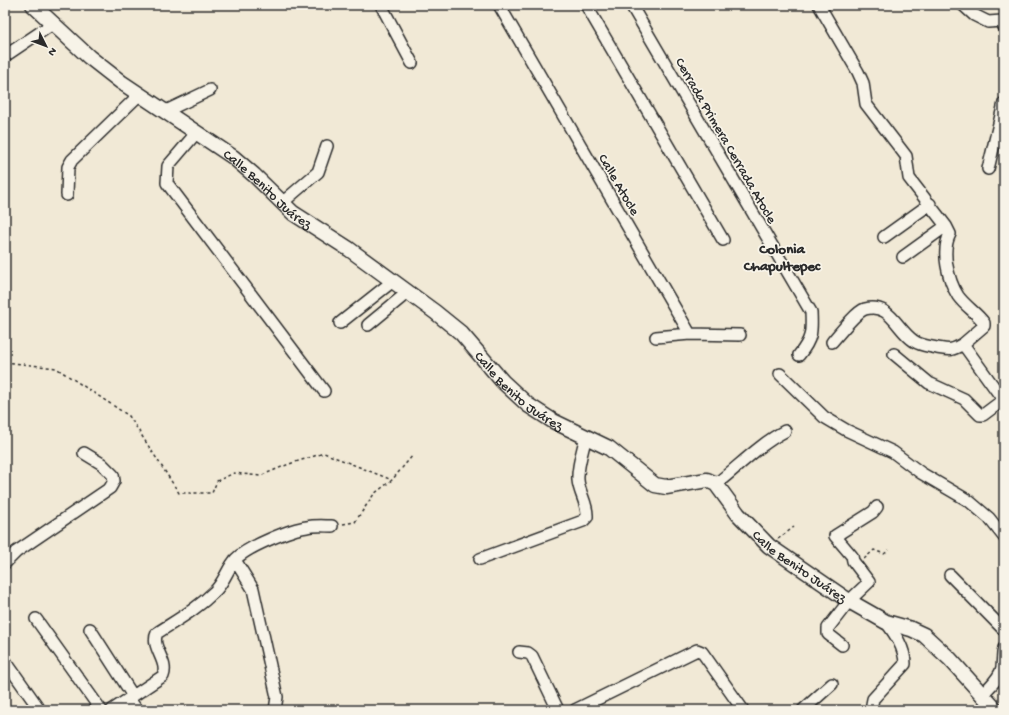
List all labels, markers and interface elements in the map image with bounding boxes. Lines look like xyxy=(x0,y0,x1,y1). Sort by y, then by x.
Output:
north arrow xyxy=(26,26,66,66)
text: N xyxy=(45,45,59,58)
street label: Cerrada Primera Cerrada Atocle xyxy=(670,55,780,228)
street label: Calle Benito Juárez xyxy=(219,147,315,234)
street label: Calle Atocle xyxy=(593,151,643,220)
district label: Colonia Chapultepec xyxy=(743,241,821,276)
street label: Calle Benito Juárez xyxy=(470,349,566,436)
street label: Calle Benito Juárez xyxy=(747,528,850,608)

